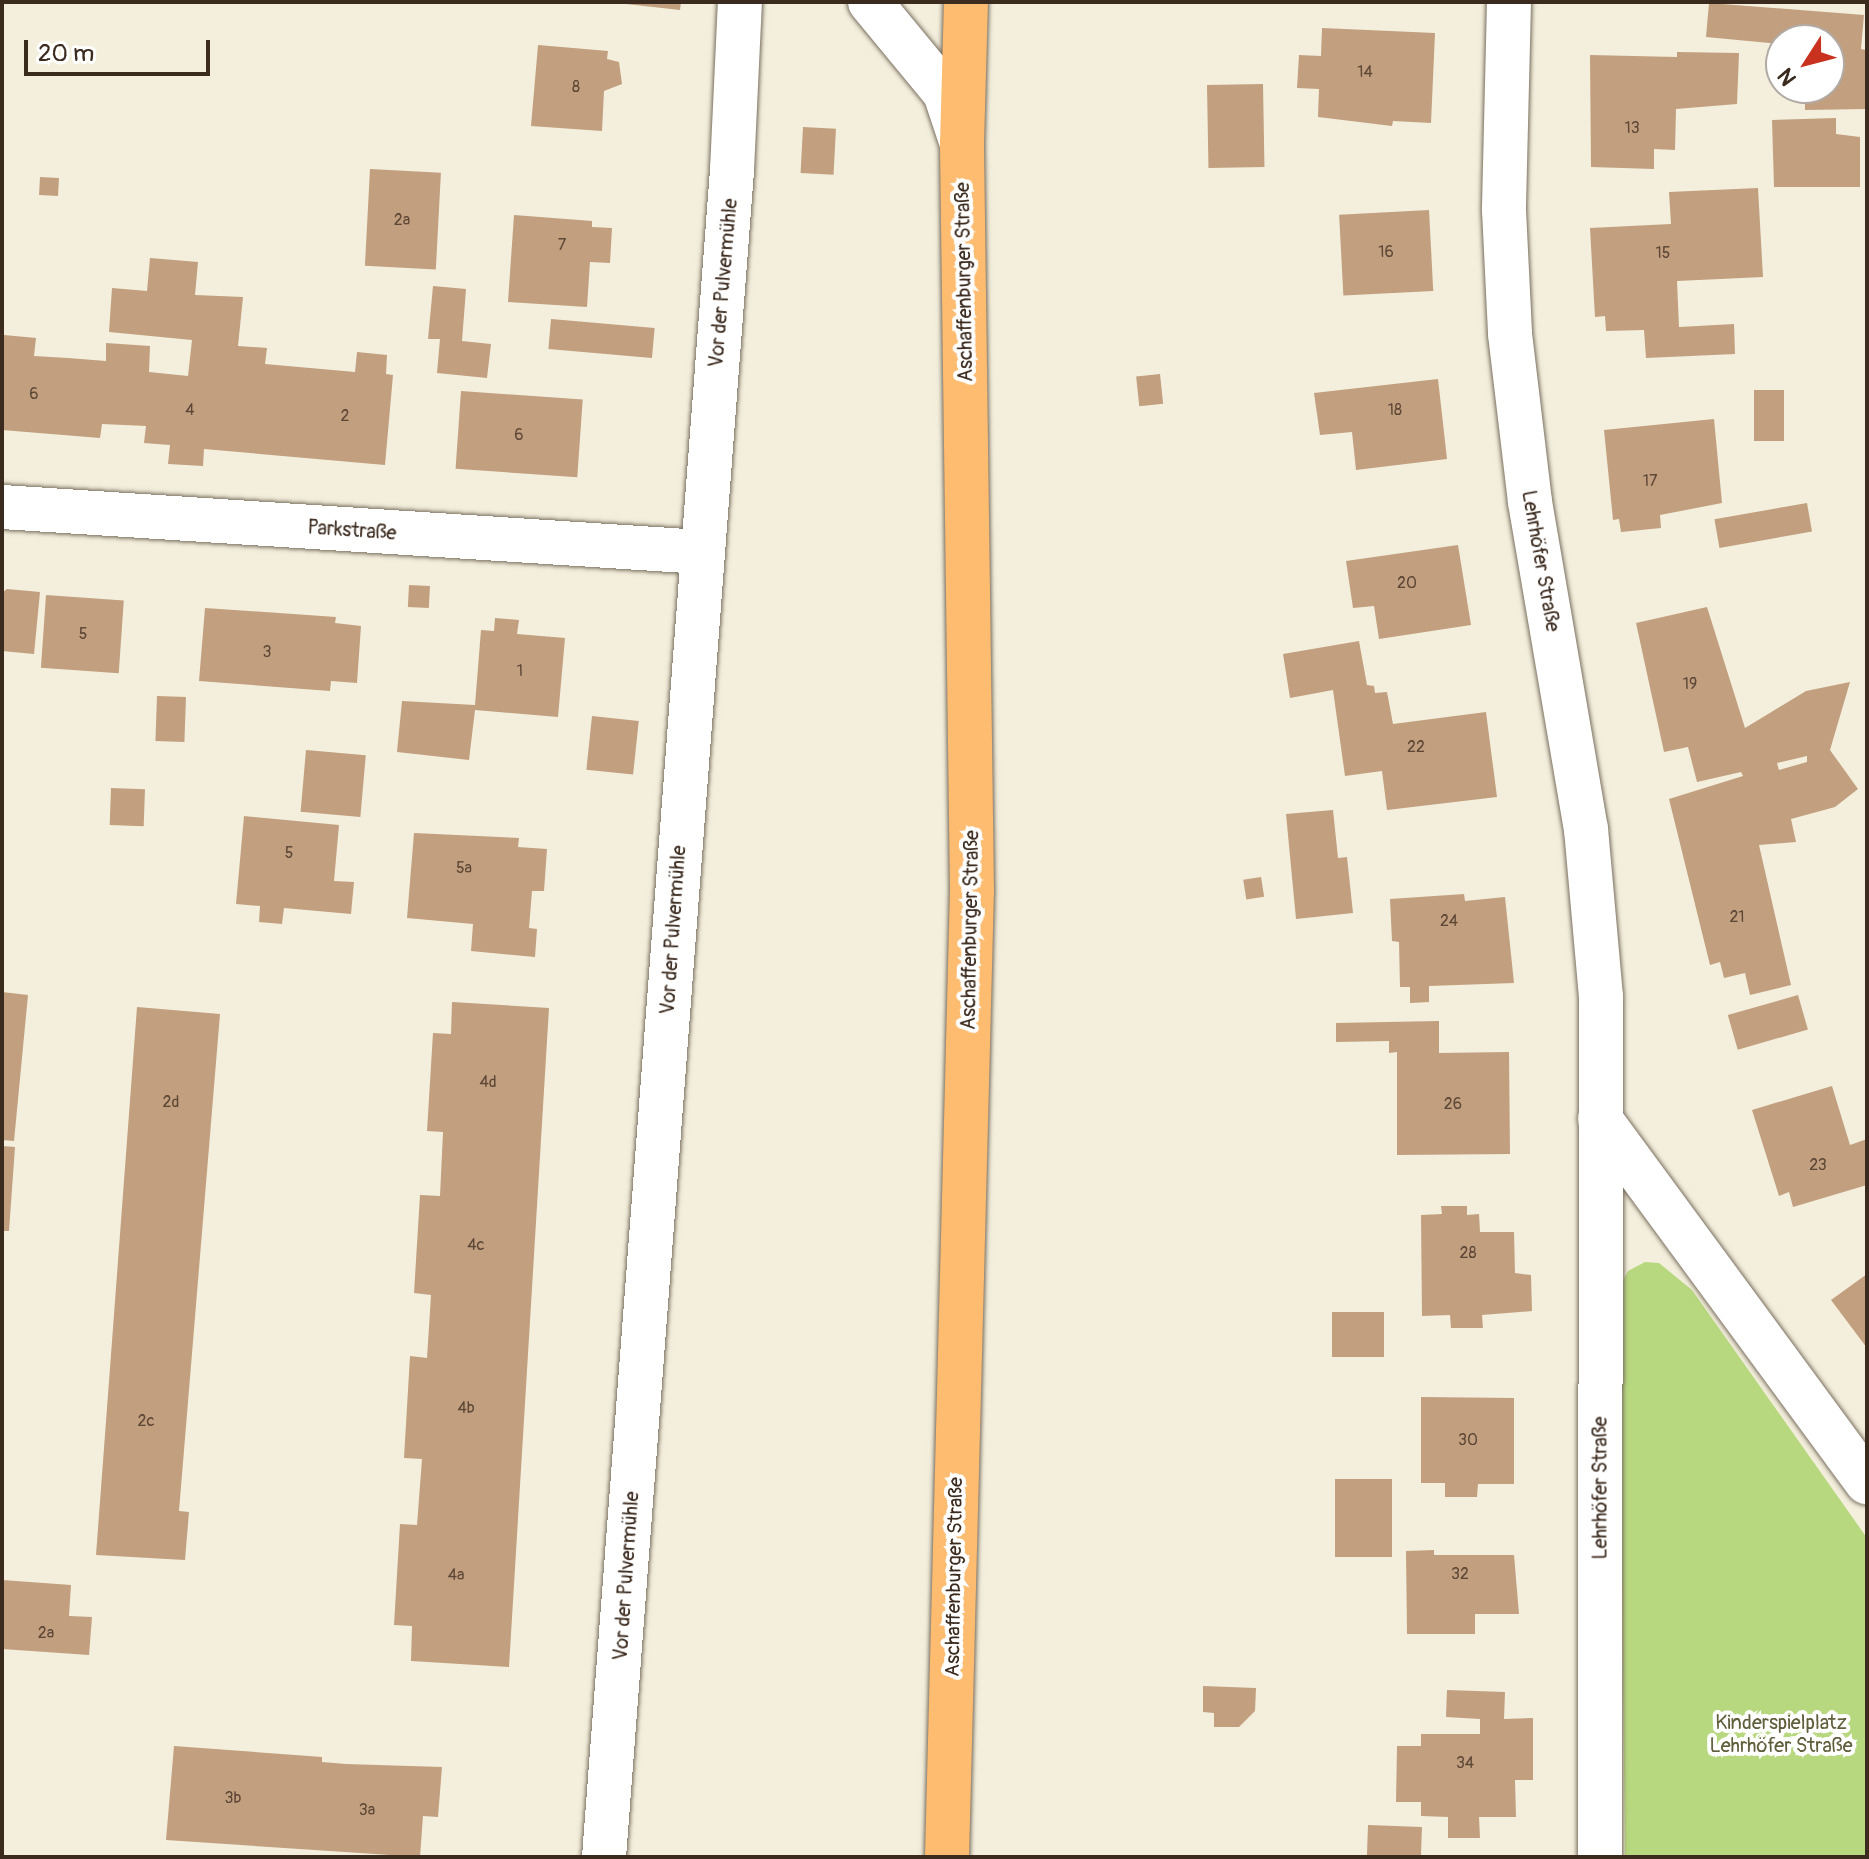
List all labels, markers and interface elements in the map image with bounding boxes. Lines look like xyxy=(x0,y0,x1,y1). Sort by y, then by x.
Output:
scale bar xyxy=(28,24,214,74)
north arrow xyxy=(1765,24,1845,104)
text: 20 m xyxy=(38,39,94,68)
house number: 14 xyxy=(1357,62,1373,82)
text: N xyxy=(1772,63,1803,91)
house number: 8 xyxy=(572,77,580,97)
house number: 13 xyxy=(1624,118,1640,138)
street label: Aschaffenburger Straße xyxy=(950,182,978,382)
street label: Vor der Pulvermühle xyxy=(704,198,742,368)
house number: 2a xyxy=(394,210,410,230)
house number: 7 xyxy=(558,235,566,255)
house number: 16 xyxy=(1378,242,1394,262)
house number: 15 xyxy=(1656,243,1670,263)
house number: 6 xyxy=(29,384,39,404)
house number: 4 xyxy=(185,400,195,420)
house number: 18 xyxy=(1388,400,1402,420)
house number: 2 xyxy=(341,406,349,426)
house number: 6 xyxy=(514,425,524,445)
house number: 17 xyxy=(1643,471,1657,491)
street label: Lehrhöfer Straße xyxy=(1517,488,1565,634)
street label: Parkstraße xyxy=(307,515,397,545)
house number: 20 xyxy=(1397,573,1417,593)
house number: 5 xyxy=(79,624,87,644)
house number: 3 xyxy=(263,642,271,662)
house number: 1 xyxy=(517,661,523,681)
house number: 19 xyxy=(1683,674,1697,694)
house number: 22 xyxy=(1407,737,1425,757)
street label: Aschaffenburger Straße xyxy=(956,830,984,1030)
house number: 5 xyxy=(285,843,293,863)
street label: Vor der Pulvermühle xyxy=(655,845,691,1015)
house number: 5a xyxy=(456,858,472,878)
house number: 21 xyxy=(1729,907,1745,927)
house number: 24 xyxy=(1440,911,1458,931)
house number: 4d xyxy=(479,1072,497,1092)
house number: 2d xyxy=(163,1092,179,1112)
house number: 26 xyxy=(1444,1094,1462,1114)
house number: 23 xyxy=(1809,1155,1827,1175)
house number: 4c xyxy=(467,1235,485,1255)
house number: 28 xyxy=(1459,1243,1477,1263)
house number: 4b xyxy=(457,1398,475,1418)
house number: 2c xyxy=(137,1411,155,1431)
street label: Lehrhöfer Straße xyxy=(1588,1416,1612,1560)
house number: 30 xyxy=(1458,1430,1478,1450)
street label: Aschaffenburger Straße xyxy=(940,1477,968,1677)
street label: Vor der Pulvermühle xyxy=(608,1491,644,1661)
house number: 32 xyxy=(1451,1564,1469,1584)
house number: 4a xyxy=(448,1565,464,1585)
house number: 2a xyxy=(38,1623,54,1643)
park label: Kinderspielplatz Lehrhöfer Straße xyxy=(1709,1711,1853,1758)
house number: 34 xyxy=(1456,1753,1474,1773)
house number: 3b xyxy=(225,1788,241,1808)
house number: 3a xyxy=(359,1800,375,1820)

